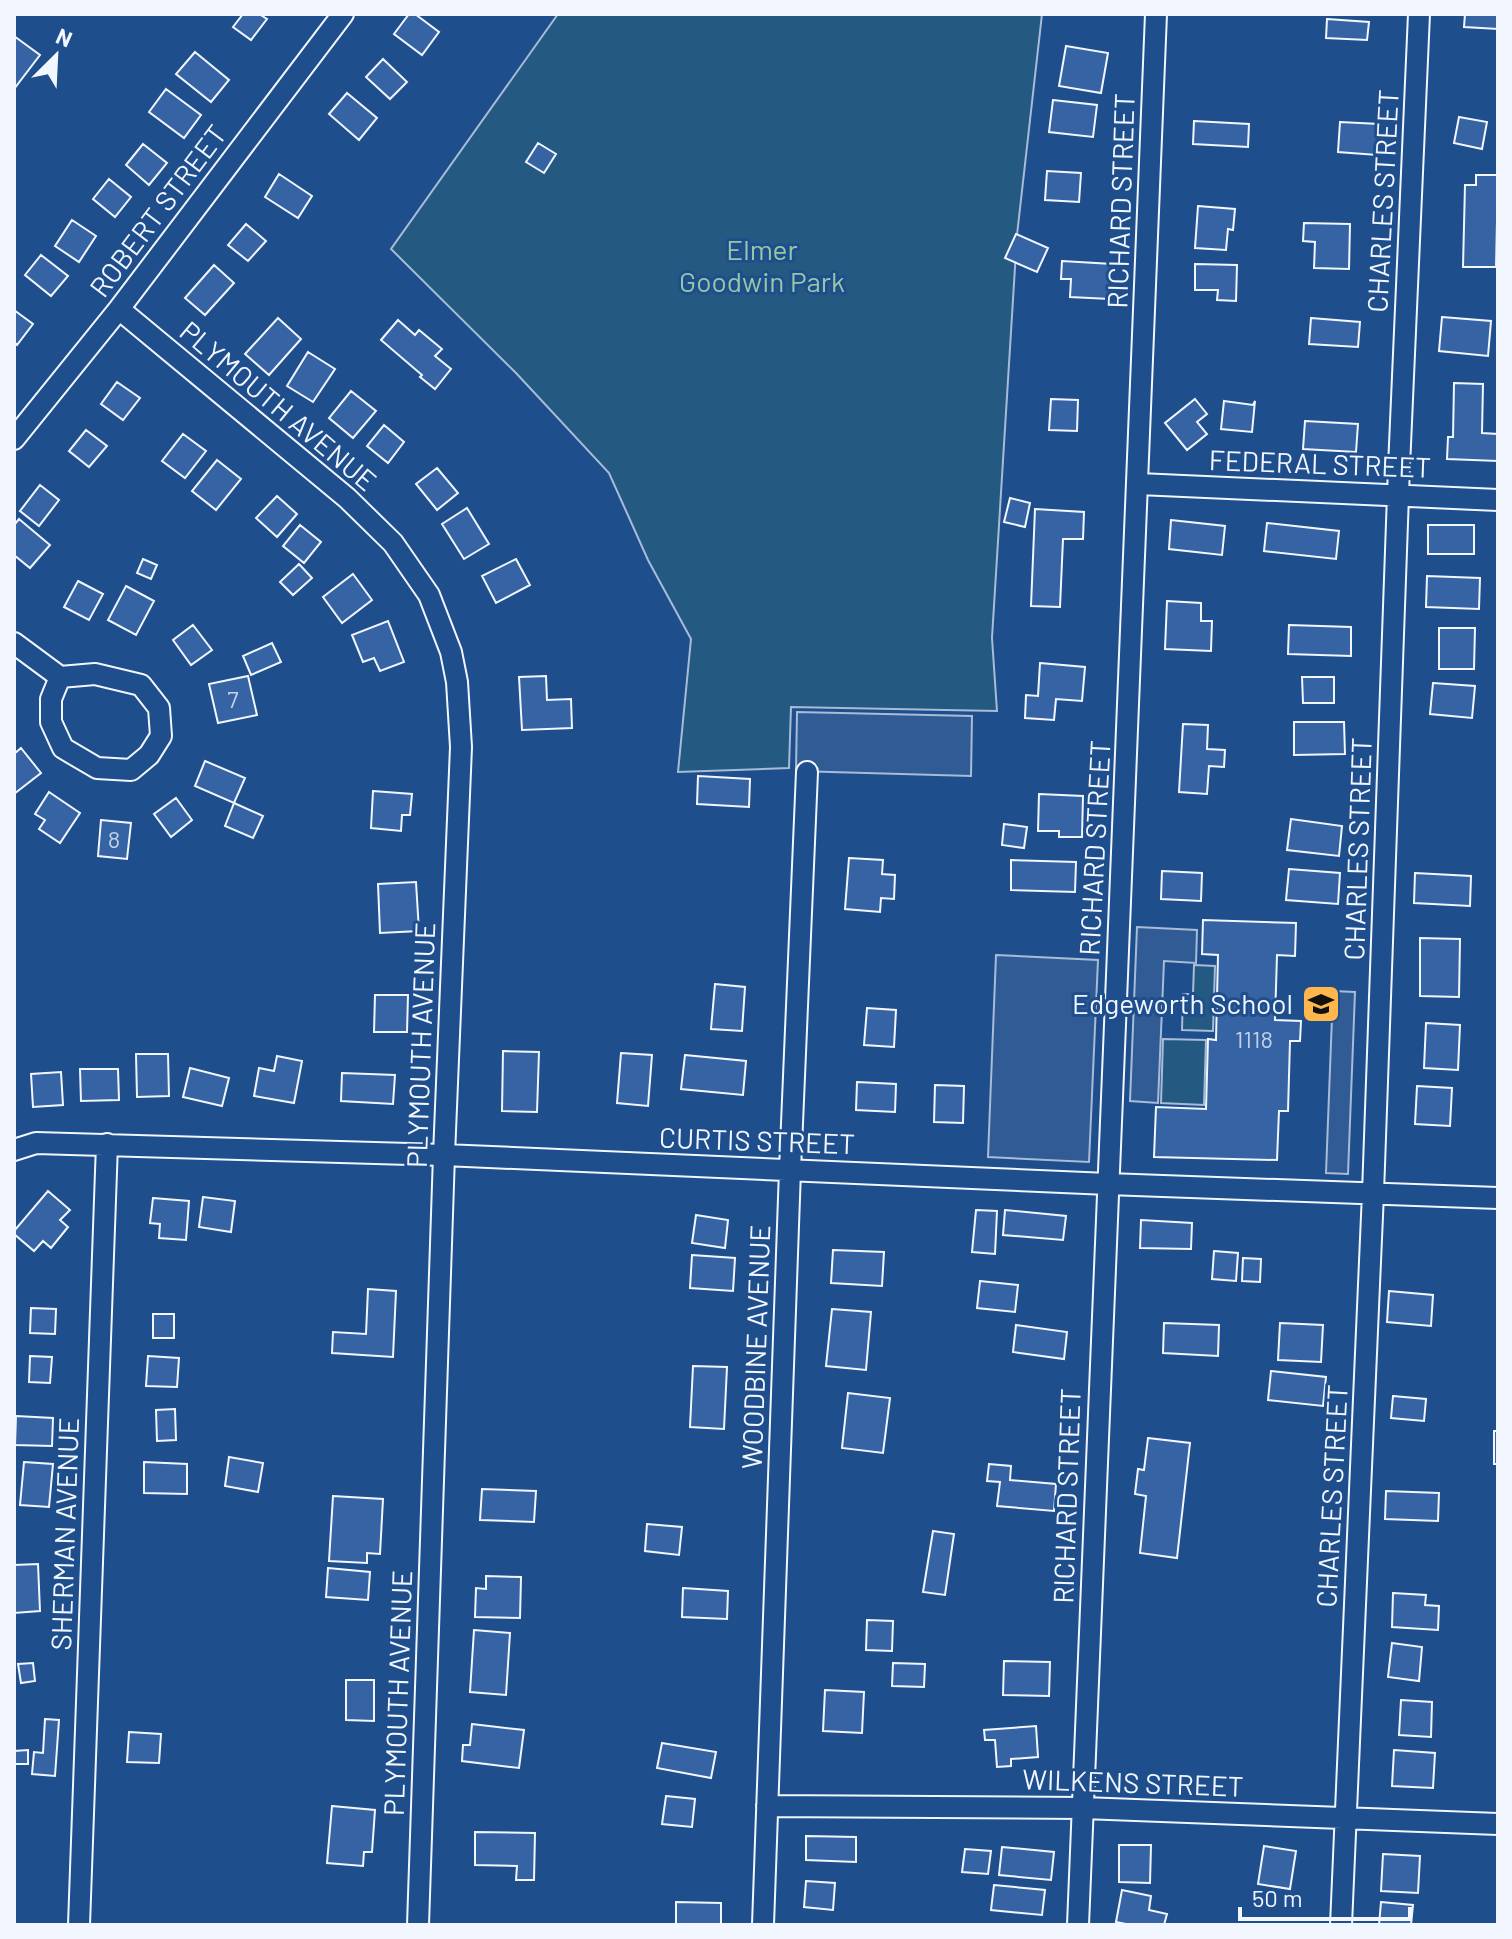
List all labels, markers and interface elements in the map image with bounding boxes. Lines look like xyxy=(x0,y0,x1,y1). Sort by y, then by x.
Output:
north arrow xyxy=(16,16,96,96)
text: N xyxy=(53,22,77,52)
street label: CHARLES STREET xyxy=(1359,89,1405,313)
street label: RICHARD STREET xyxy=(1099,93,1141,309)
street label: ROBERT STREET xyxy=(82,118,233,303)
park label: Elmer Goodwin Park xyxy=(679,232,845,298)
street label: PLYMOUTH AVENUE xyxy=(174,313,384,497)
street label: FEDERAL STREET xyxy=(1208,442,1432,484)
house number: 7 xyxy=(227,684,239,713)
street label: CHARLES STREET xyxy=(1336,737,1378,961)
street label: RICHARD STREET xyxy=(1071,739,1117,956)
house number: 8 xyxy=(108,824,120,853)
street label: PLYMOUTH AVENUE xyxy=(399,921,441,1168)
school or university icon: Edgeworth School xyxy=(1300,983,1342,1025)
place label: Edgeworth School xyxy=(1072,986,1293,1020)
house number: 1118 xyxy=(1235,1024,1273,1053)
street label: CURTIS STREET xyxy=(658,1120,856,1160)
street label: WOODBINE AVENUE xyxy=(734,1224,776,1470)
street label: CHARLES STREET xyxy=(1308,1384,1354,1608)
street label: RICHARD STREET xyxy=(1045,1388,1087,1604)
street label: SHERMAN AVENUE xyxy=(43,1417,85,1651)
street label: PLYMOUTH AVENUE xyxy=(376,1569,418,1816)
street label: WILKENS STREET xyxy=(1022,1761,1244,1803)
scale bar xyxy=(1240,1871,1410,1921)
text: 50 m xyxy=(1252,1883,1303,1912)

